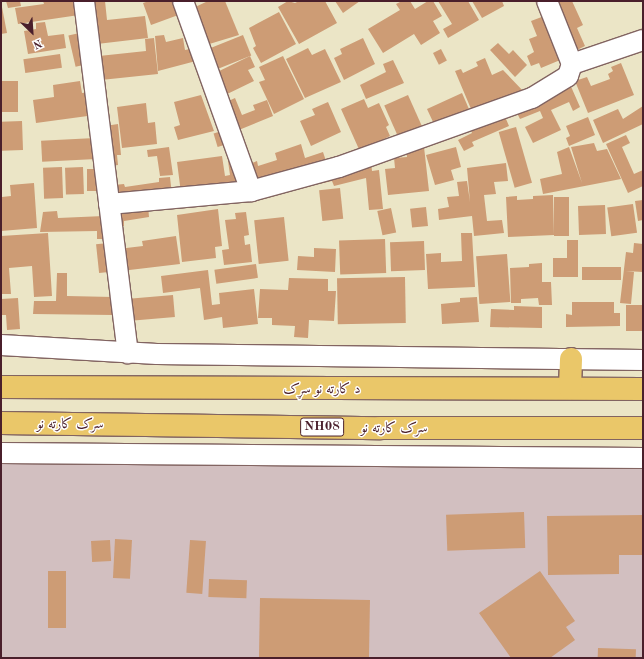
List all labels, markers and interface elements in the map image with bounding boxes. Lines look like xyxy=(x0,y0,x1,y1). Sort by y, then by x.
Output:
north arrow xyxy=(12,12,52,52)
text: N xyxy=(31,37,43,50)
street label: د کارته نو سړک xyxy=(283,381,361,397)
street label: سرک کارته نو xyxy=(36,416,104,432)
road number: NH08 xyxy=(300,416,344,438)
street label: سرک کارته نو xyxy=(360,420,428,436)

